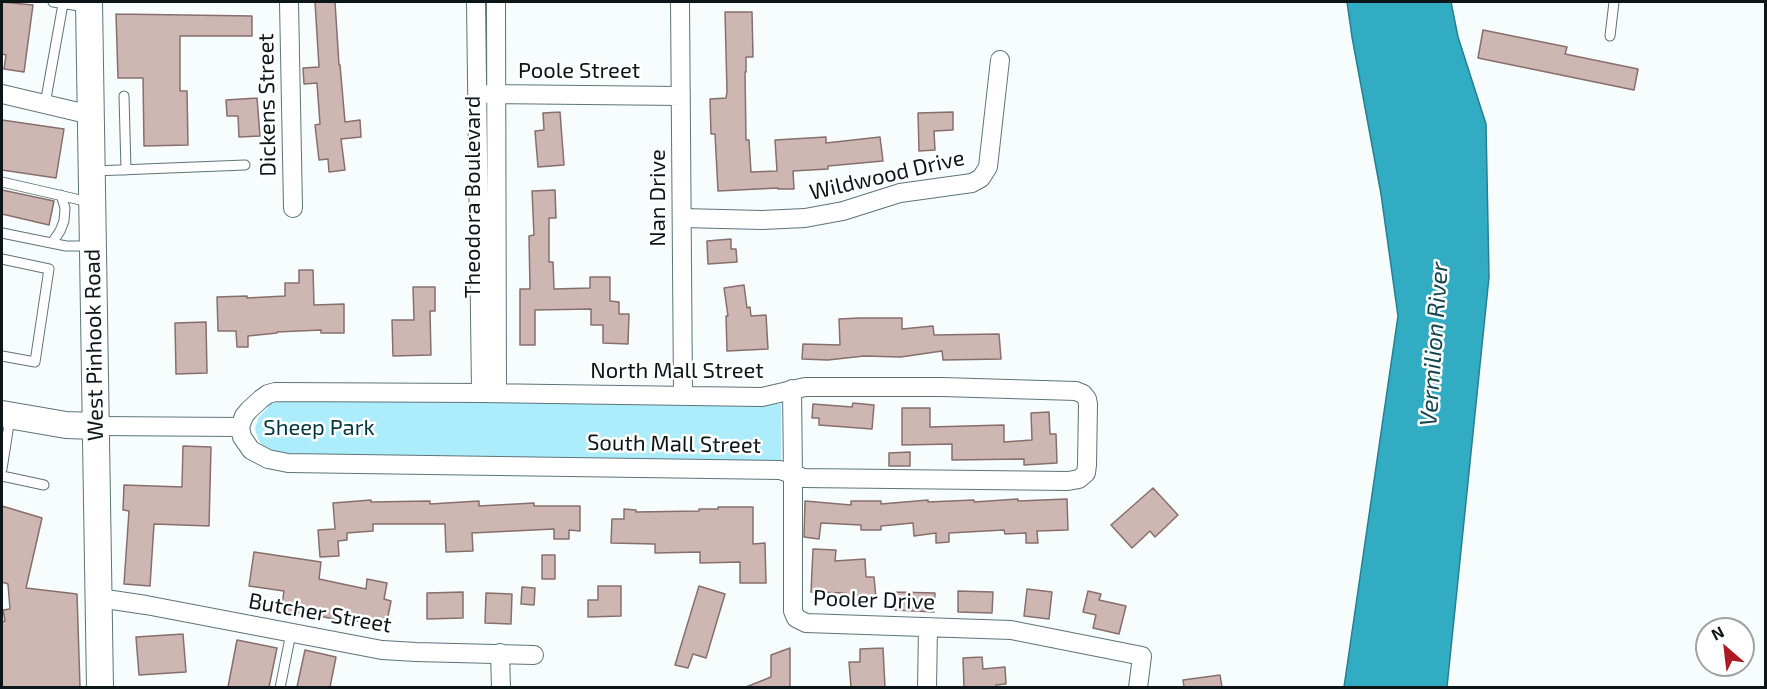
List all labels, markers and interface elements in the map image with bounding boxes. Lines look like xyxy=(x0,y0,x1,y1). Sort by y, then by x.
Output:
street label: Dickens Street xyxy=(253,33,281,177)
street label: Poole Street xyxy=(518,58,640,84)
street label: Theodora Boulevard xyxy=(460,96,486,298)
street label: Wildwood Drive xyxy=(807,144,967,206)
street label: Nan Drive xyxy=(645,149,671,247)
street label: West Pinhook Road xyxy=(79,249,109,441)
water label: Vermilion River xyxy=(1414,261,1454,427)
street label: North Mall Street xyxy=(590,358,764,384)
park label: Sheep Park xyxy=(263,415,375,441)
street label: South Mall Street xyxy=(587,429,761,459)
street label: Pooler Drive xyxy=(813,585,935,615)
street label: Butcher Street xyxy=(246,587,394,639)
north arrow xyxy=(1695,617,1755,677)
text: N xyxy=(1708,621,1727,644)

